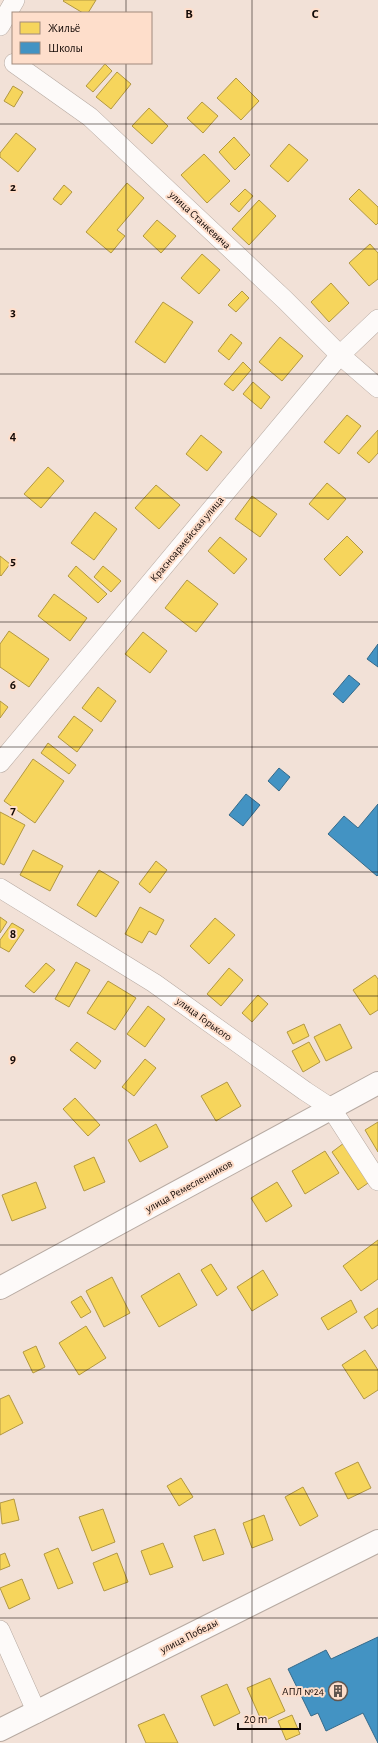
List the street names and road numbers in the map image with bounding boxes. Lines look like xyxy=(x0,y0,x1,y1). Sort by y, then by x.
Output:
street label: улица Станкевича xyxy=(166,188,233,251)
street label: Красноармейская улица xyxy=(148,494,226,584)
street label: улица Горького xyxy=(173,995,234,1043)
street label: улица Ремесленников xyxy=(143,1158,234,1215)
street label: улица Победы xyxy=(157,1617,220,1656)

